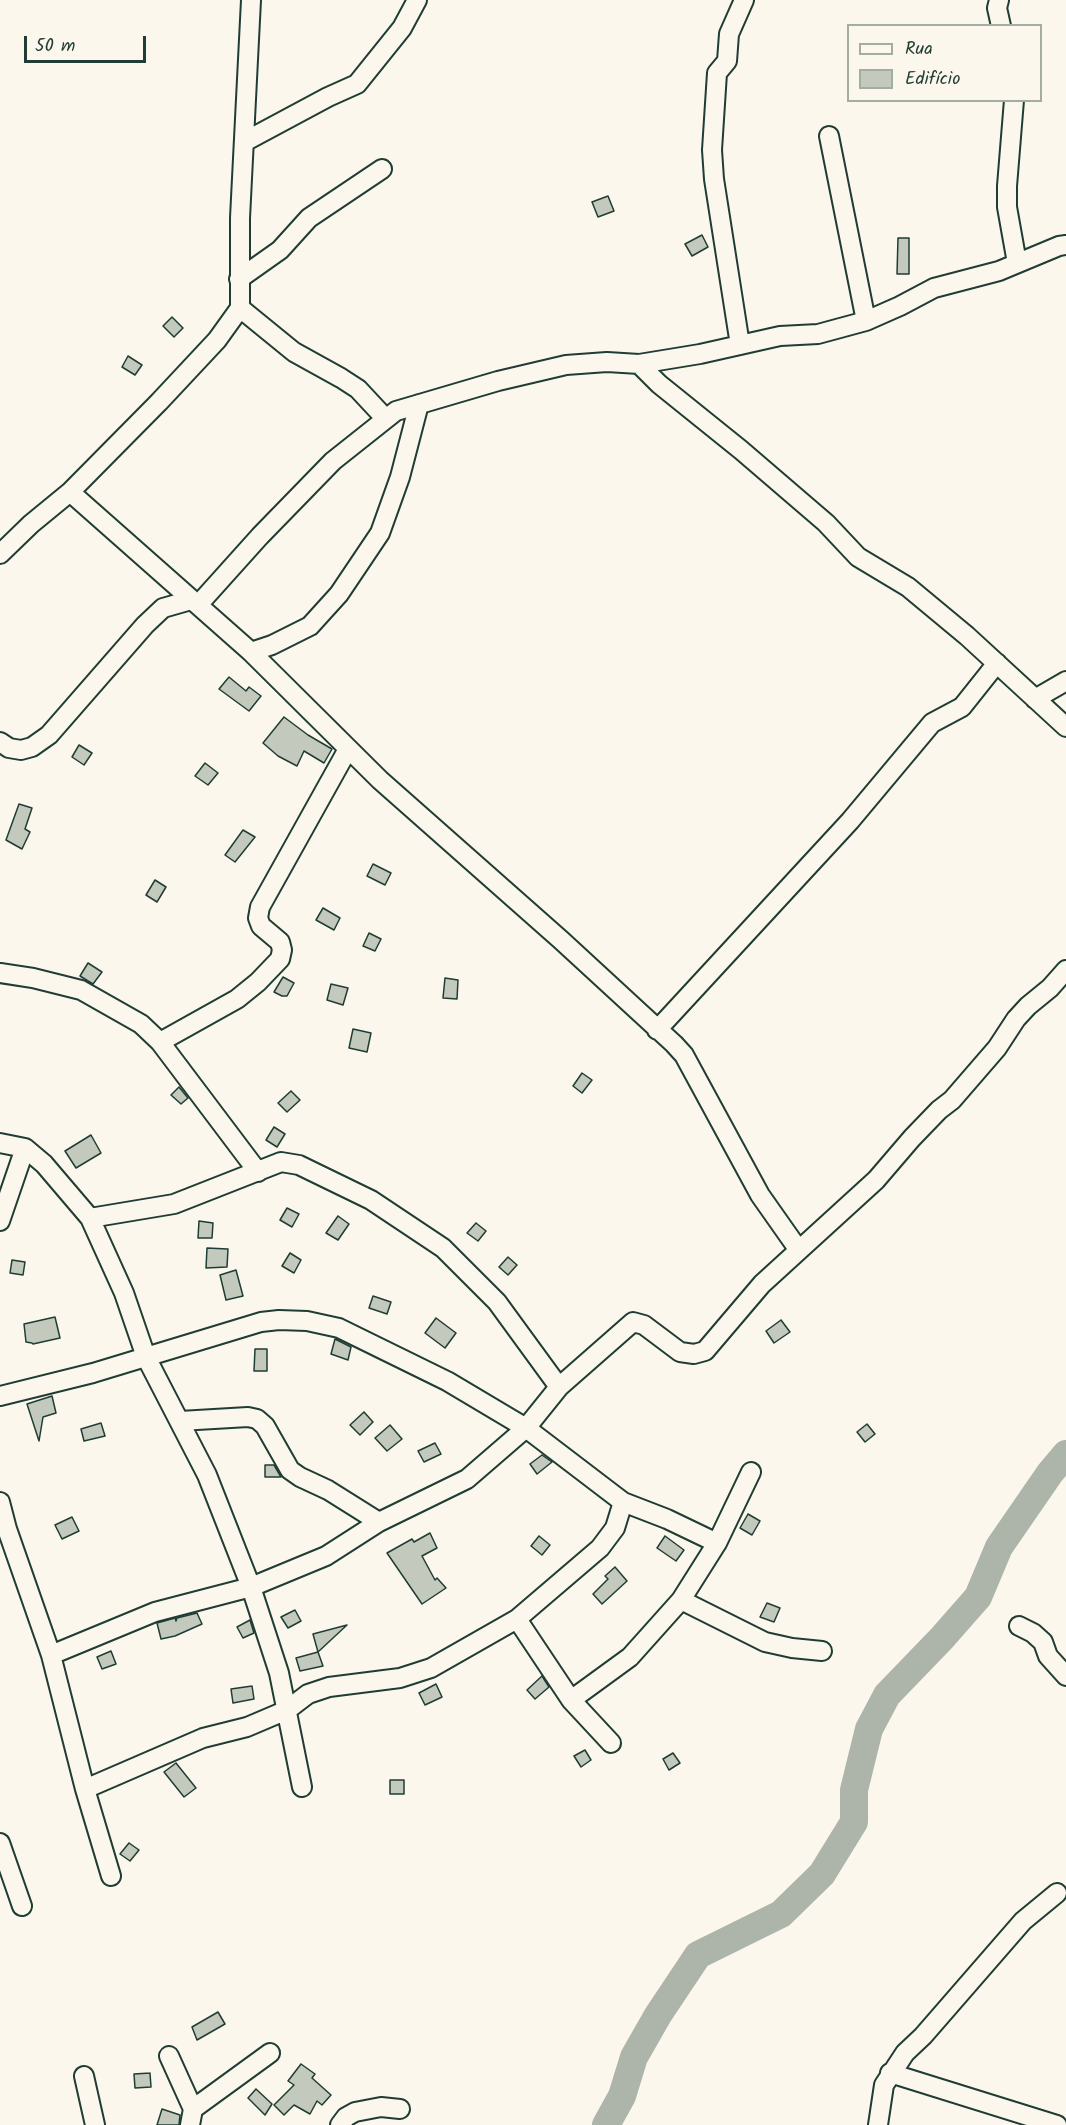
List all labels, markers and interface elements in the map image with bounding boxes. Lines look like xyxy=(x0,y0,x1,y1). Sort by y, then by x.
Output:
scale bar xyxy=(27,24,148,62)
legend xyxy=(847,24,1042,102)
text: 50 m xyxy=(35,32,75,61)
text: Rua xyxy=(905,35,933,64)
text: Edifício xyxy=(905,65,960,94)

